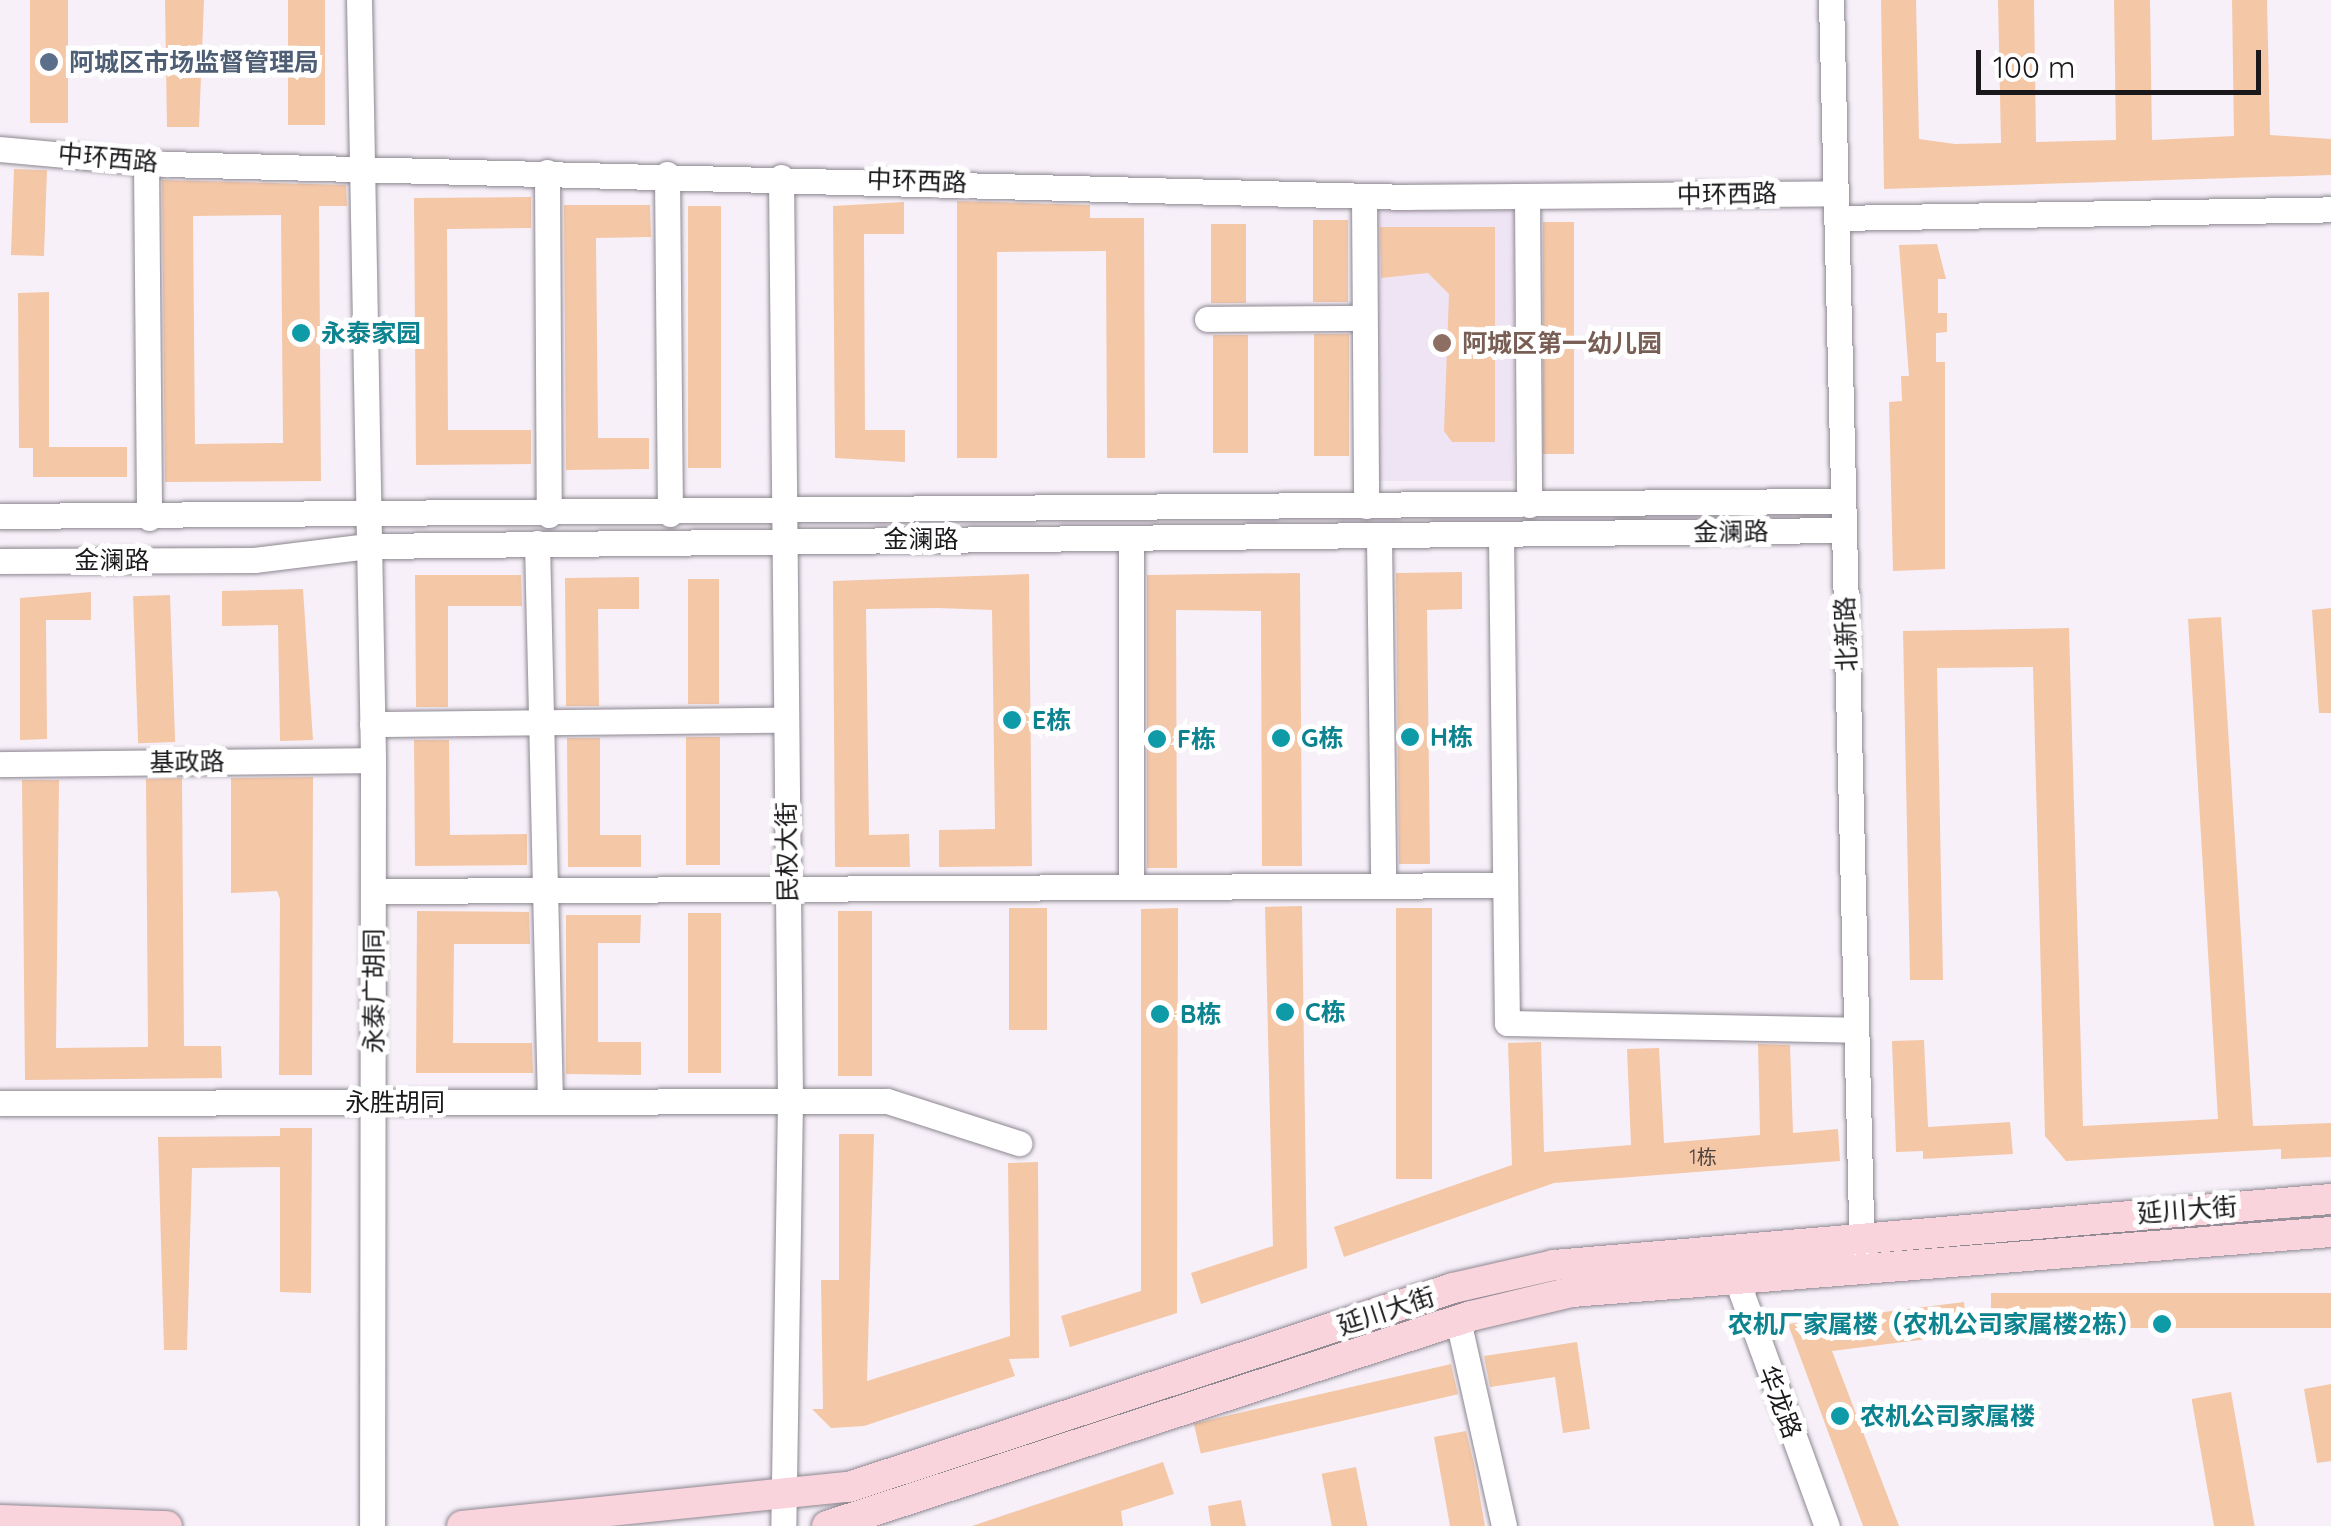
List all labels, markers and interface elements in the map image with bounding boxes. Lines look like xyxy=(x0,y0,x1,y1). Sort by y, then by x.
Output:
scale bar xyxy=(1981,30,2266,92)
place label: 阿城区市场监督管理局 xyxy=(69,47,319,77)
text: 100 m xyxy=(1993,48,2075,86)
marker: 阿城区市场监督管理局 xyxy=(38,51,60,73)
street label: 中环西路 xyxy=(57,139,159,177)
street label: 中环西路 xyxy=(867,164,967,198)
street label: 中环西路 xyxy=(1677,178,1777,210)
place label: 永泰家园 xyxy=(321,318,421,348)
marker: 永泰家园 xyxy=(290,322,312,344)
place label: 阿城区第一幼儿园 xyxy=(1462,328,1662,358)
marker: 阿城区第一幼儿园 xyxy=(1431,332,1453,354)
street label: 金澜路 xyxy=(1693,516,1769,548)
street label: 金澜路 xyxy=(884,524,958,554)
street label: 金澜路 xyxy=(75,545,149,575)
street label: 北新路 xyxy=(1830,596,1862,672)
place label: E栋 xyxy=(1032,705,1071,735)
marker: E栋 xyxy=(1001,709,1023,731)
place label: H栋 xyxy=(1430,722,1473,752)
place label: G栋 xyxy=(1301,723,1343,753)
place label: F栋 xyxy=(1177,724,1216,754)
marker: H栋 xyxy=(1399,726,1421,748)
marker: G栋 xyxy=(1270,727,1292,749)
marker: F栋 xyxy=(1146,728,1168,750)
street label: 基政路 xyxy=(149,746,225,778)
street label: 民权大街 xyxy=(771,802,803,902)
street label: 永泰广胡同 xyxy=(359,929,389,1053)
place label: C栋 xyxy=(1305,997,1346,1027)
place label: B栋 xyxy=(1180,999,1221,1029)
marker: C栋 xyxy=(1274,1001,1296,1023)
marker: B栋 xyxy=(1149,1003,1171,1025)
street label: 永胜胡同 xyxy=(345,1087,445,1117)
house number: 1栋 xyxy=(1689,1144,1717,1168)
street label: 延川大街 xyxy=(2136,1192,2238,1228)
street label: 延川大街 xyxy=(1334,1281,1438,1341)
place label: 农机厂家属楼（农机公司家属楼2栋） xyxy=(1728,1309,2142,1339)
marker: 农机厂家属楼（农机公司家属楼2栋） xyxy=(2151,1313,2173,1335)
street label: 华龙路 xyxy=(1753,1362,1807,1442)
place label: 农机公司家属楼 xyxy=(1860,1401,2035,1431)
marker: 农机公司家属楼 xyxy=(1829,1405,1851,1427)

